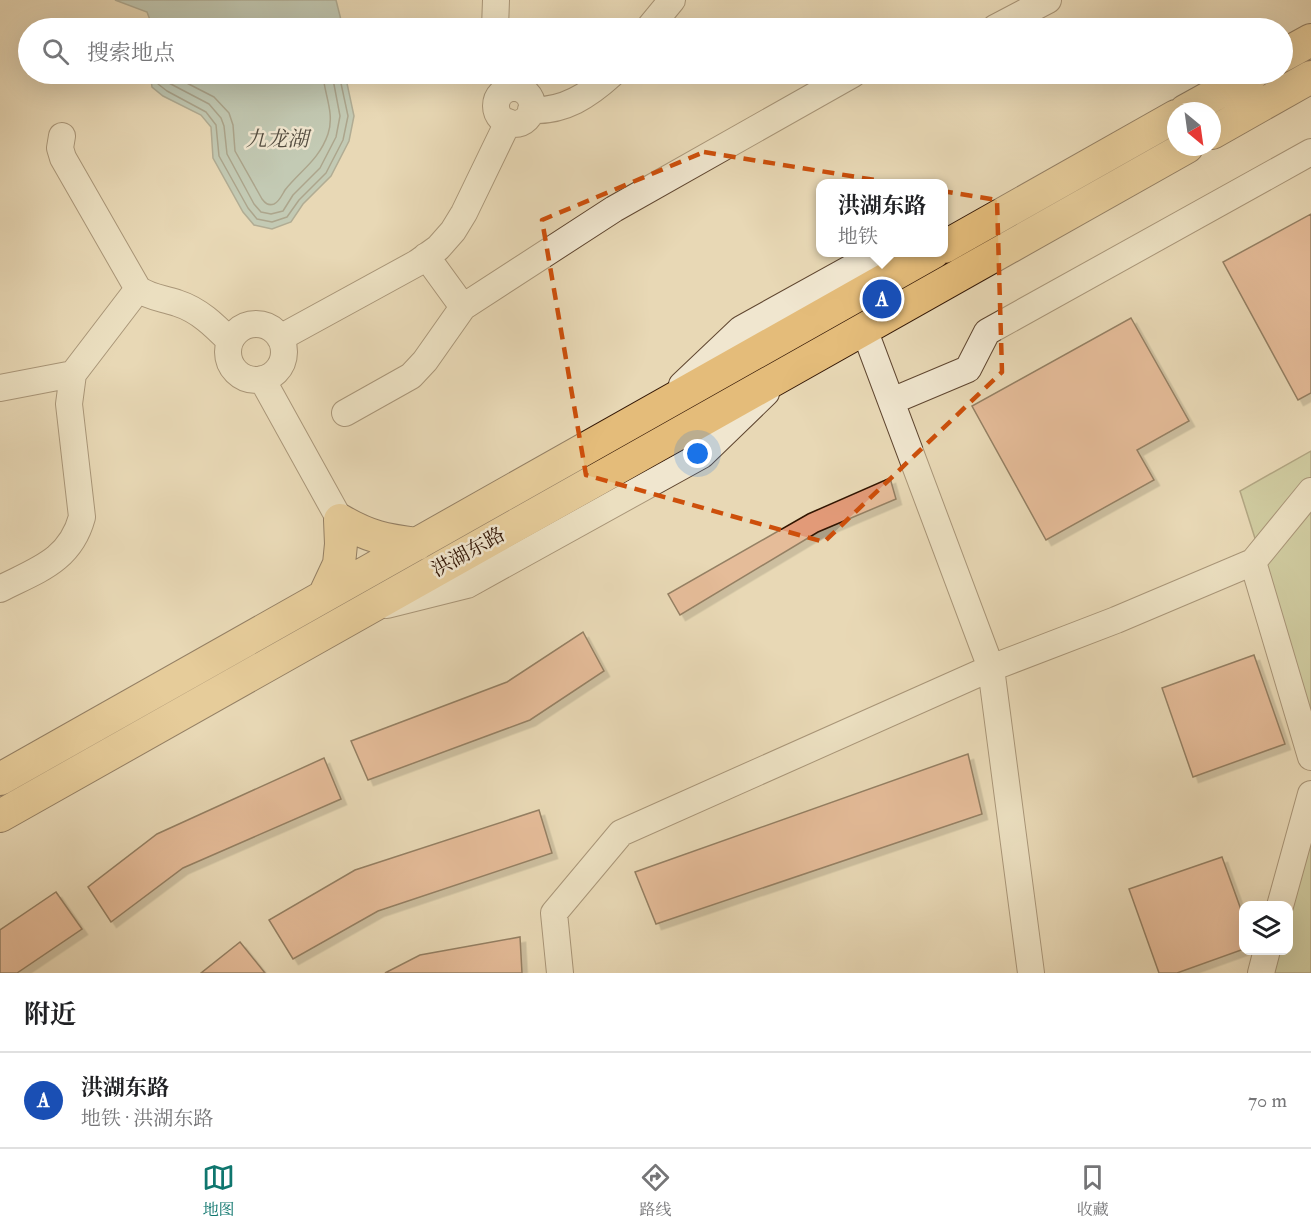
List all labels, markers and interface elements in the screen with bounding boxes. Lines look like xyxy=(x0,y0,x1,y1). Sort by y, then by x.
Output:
search box xyxy=(18,18,1293,84)
icon: search xyxy=(39,35,72,68)
text: 搜索地点 xyxy=(87,39,175,67)
north arrow xyxy=(1167,102,1221,156)
water label: 九龙湖 xyxy=(246,126,312,153)
popup xyxy=(816,179,948,257)
text: 洪湖东路 xyxy=(838,192,926,220)
text: 地铁 xyxy=(838,224,878,249)
pin: A xyxy=(862,276,902,322)
your location xyxy=(683,439,712,468)
street label: 洪湖东路 xyxy=(427,522,509,582)
map controls xyxy=(1239,901,1293,955)
button: layers xyxy=(1239,901,1293,955)
text: 附近 xyxy=(24,999,76,1031)
text: 洪湖东路 xyxy=(81,1074,169,1102)
text: A xyxy=(37,1088,50,1113)
text: 70 m xyxy=(1248,1088,1287,1113)
text: 地铁 · 洪湖东路 xyxy=(81,1106,213,1131)
tab: 地图 xyxy=(202,1161,235,1220)
tab: 路线 xyxy=(639,1161,672,1220)
tab: 收藏 xyxy=(1076,1161,1109,1220)

